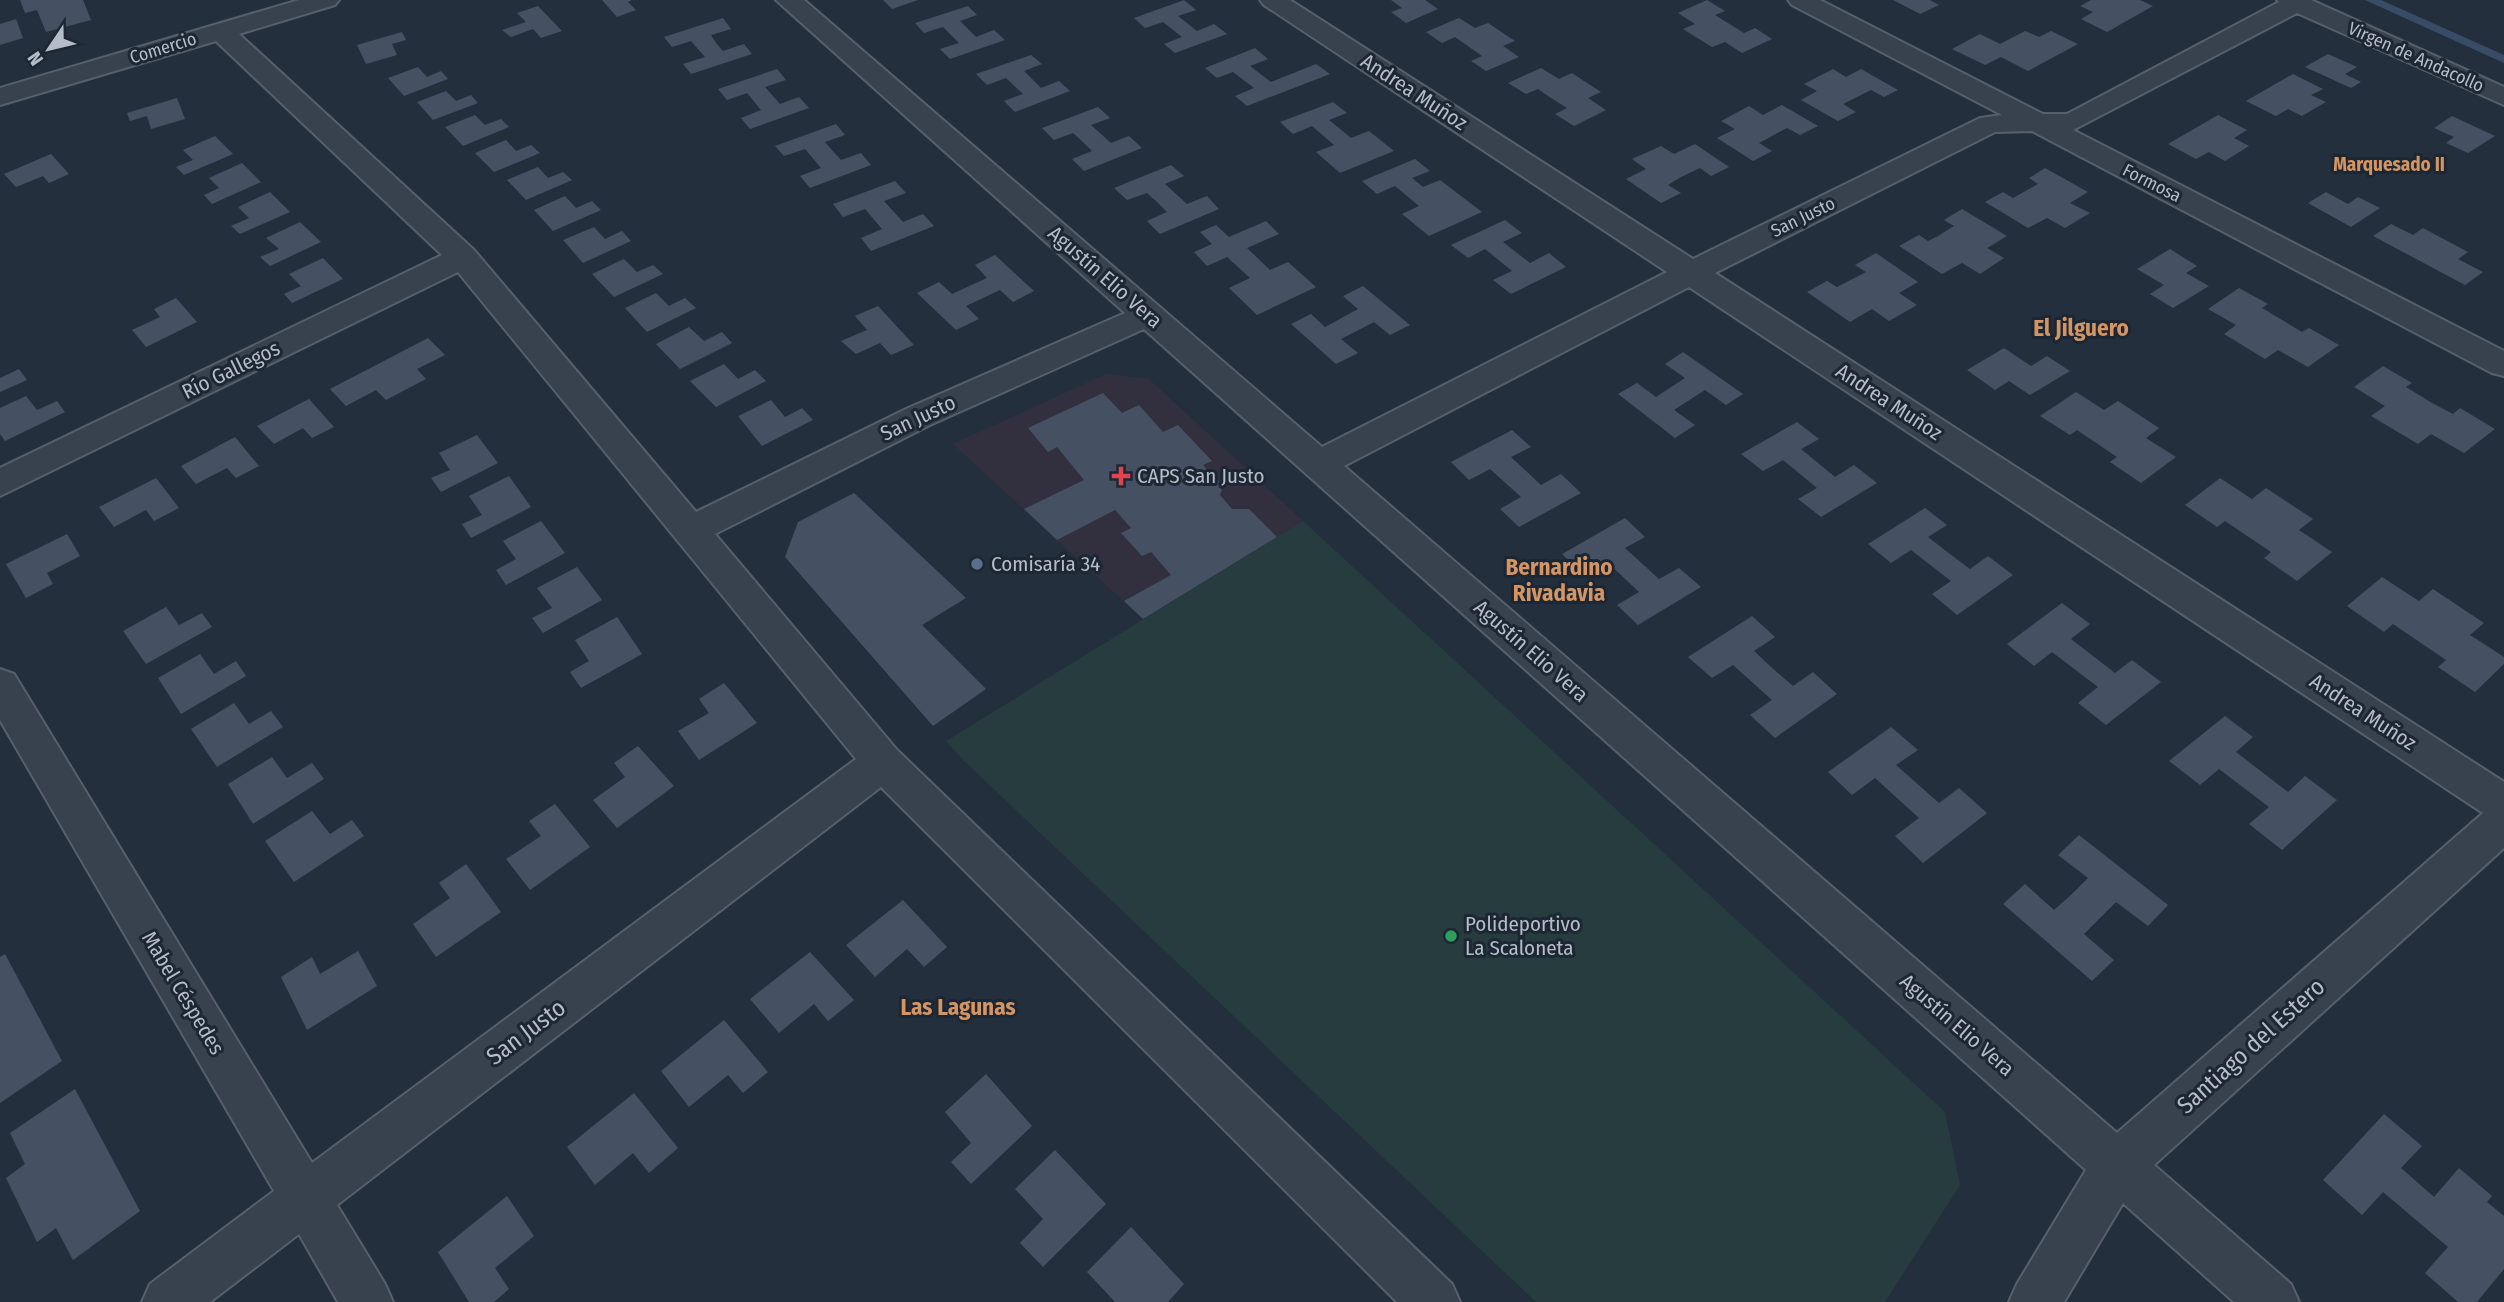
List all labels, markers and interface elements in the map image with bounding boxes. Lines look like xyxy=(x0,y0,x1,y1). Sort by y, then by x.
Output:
north arrow xyxy=(14,14,84,84)
street label: Virgen de Andacollo xyxy=(2345,17,2487,97)
street label: Comercio xyxy=(127,27,199,69)
text: N xyxy=(23,47,48,70)
street label: Andrea Muñoz xyxy=(1356,48,1472,136)
district label: Marquesado II xyxy=(2333,153,2445,176)
street label: Formosa xyxy=(2119,159,2185,207)
street label: San Justo xyxy=(1767,192,1839,242)
street label: Agustín Elio Vera xyxy=(1043,220,1167,334)
district label: El Jilguero xyxy=(2033,314,2129,342)
street label: Río Gallegos xyxy=(178,335,284,405)
street label: Andrea Muñoz xyxy=(1831,358,1947,446)
street label: San Justo xyxy=(876,389,960,447)
place label: CAPS San Justo xyxy=(1137,463,1265,489)
marker: CAPS San Justo xyxy=(1111,466,1131,486)
place label: Comisaría 34 xyxy=(991,551,1100,577)
district label: Bernardino Rivadavia xyxy=(1505,553,1613,607)
marker: Comisaría 34 xyxy=(969,556,985,572)
street label: Agustín Elio Vera xyxy=(1469,594,1593,708)
street label: Andrea Muñoz xyxy=(2305,668,2421,756)
place label: Polideportivo La Scaloneta xyxy=(1465,911,1581,961)
street label: Mabel Céspedes xyxy=(136,927,230,1059)
marker: Polideportivo La Scaloneta xyxy=(1443,928,1459,944)
street label: Agustín Elio Vera xyxy=(1895,968,2019,1082)
street label: Santiago del Estero xyxy=(2172,972,2330,1120)
street label: San Justo xyxy=(481,993,571,1071)
district label: Las Lagunas xyxy=(900,993,1016,1021)

